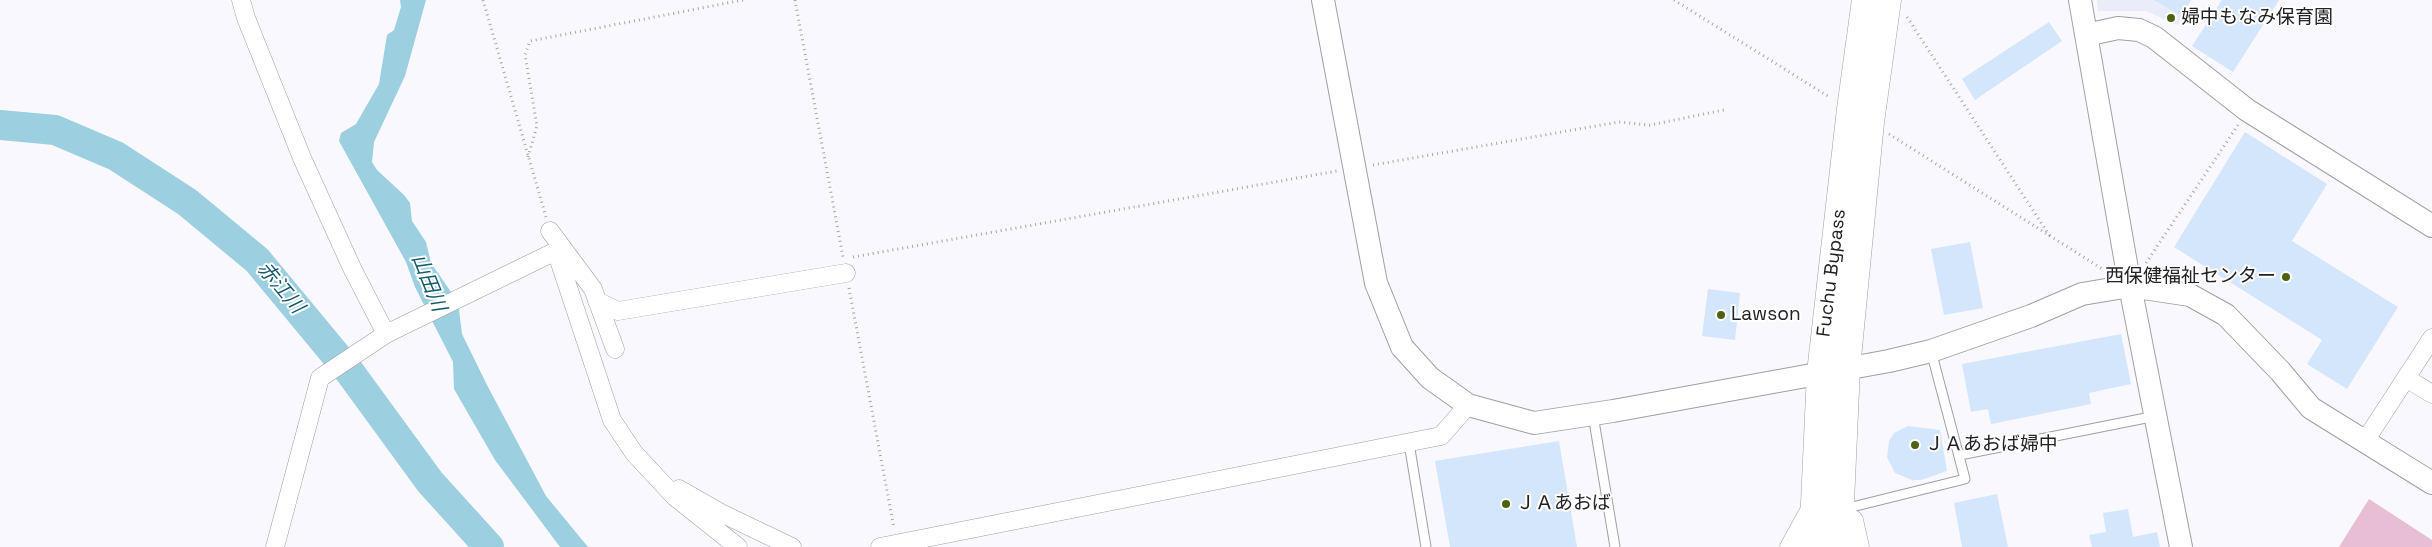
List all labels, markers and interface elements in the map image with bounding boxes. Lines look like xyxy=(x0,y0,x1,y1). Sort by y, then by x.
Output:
place label: 婦中もなみ保育園 xyxy=(2181,7,2333,29)
marker: 婦中もなみ保育園 xyxy=(2165,12,2177,24)
street label: Fuchu Bypass xyxy=(1813,208,1851,338)
water label: 山田川 xyxy=(406,251,450,315)
water label: 赤江川 xyxy=(252,257,308,319)
place label: 西保健福祉センター xyxy=(2105,266,2276,288)
marker: 西保健福祉センター xyxy=(2280,271,2292,283)
place label: Lawson xyxy=(1731,304,1801,326)
marker: Lawson xyxy=(1715,309,1727,321)
place label: ＪＡあおば婦中 xyxy=(1925,434,2058,456)
marker: ＪＡあおば婦中 xyxy=(1909,439,1921,451)
place label: ＪＡあおば xyxy=(1516,493,1611,515)
marker: ＪＡあおば xyxy=(1500,498,1512,510)

